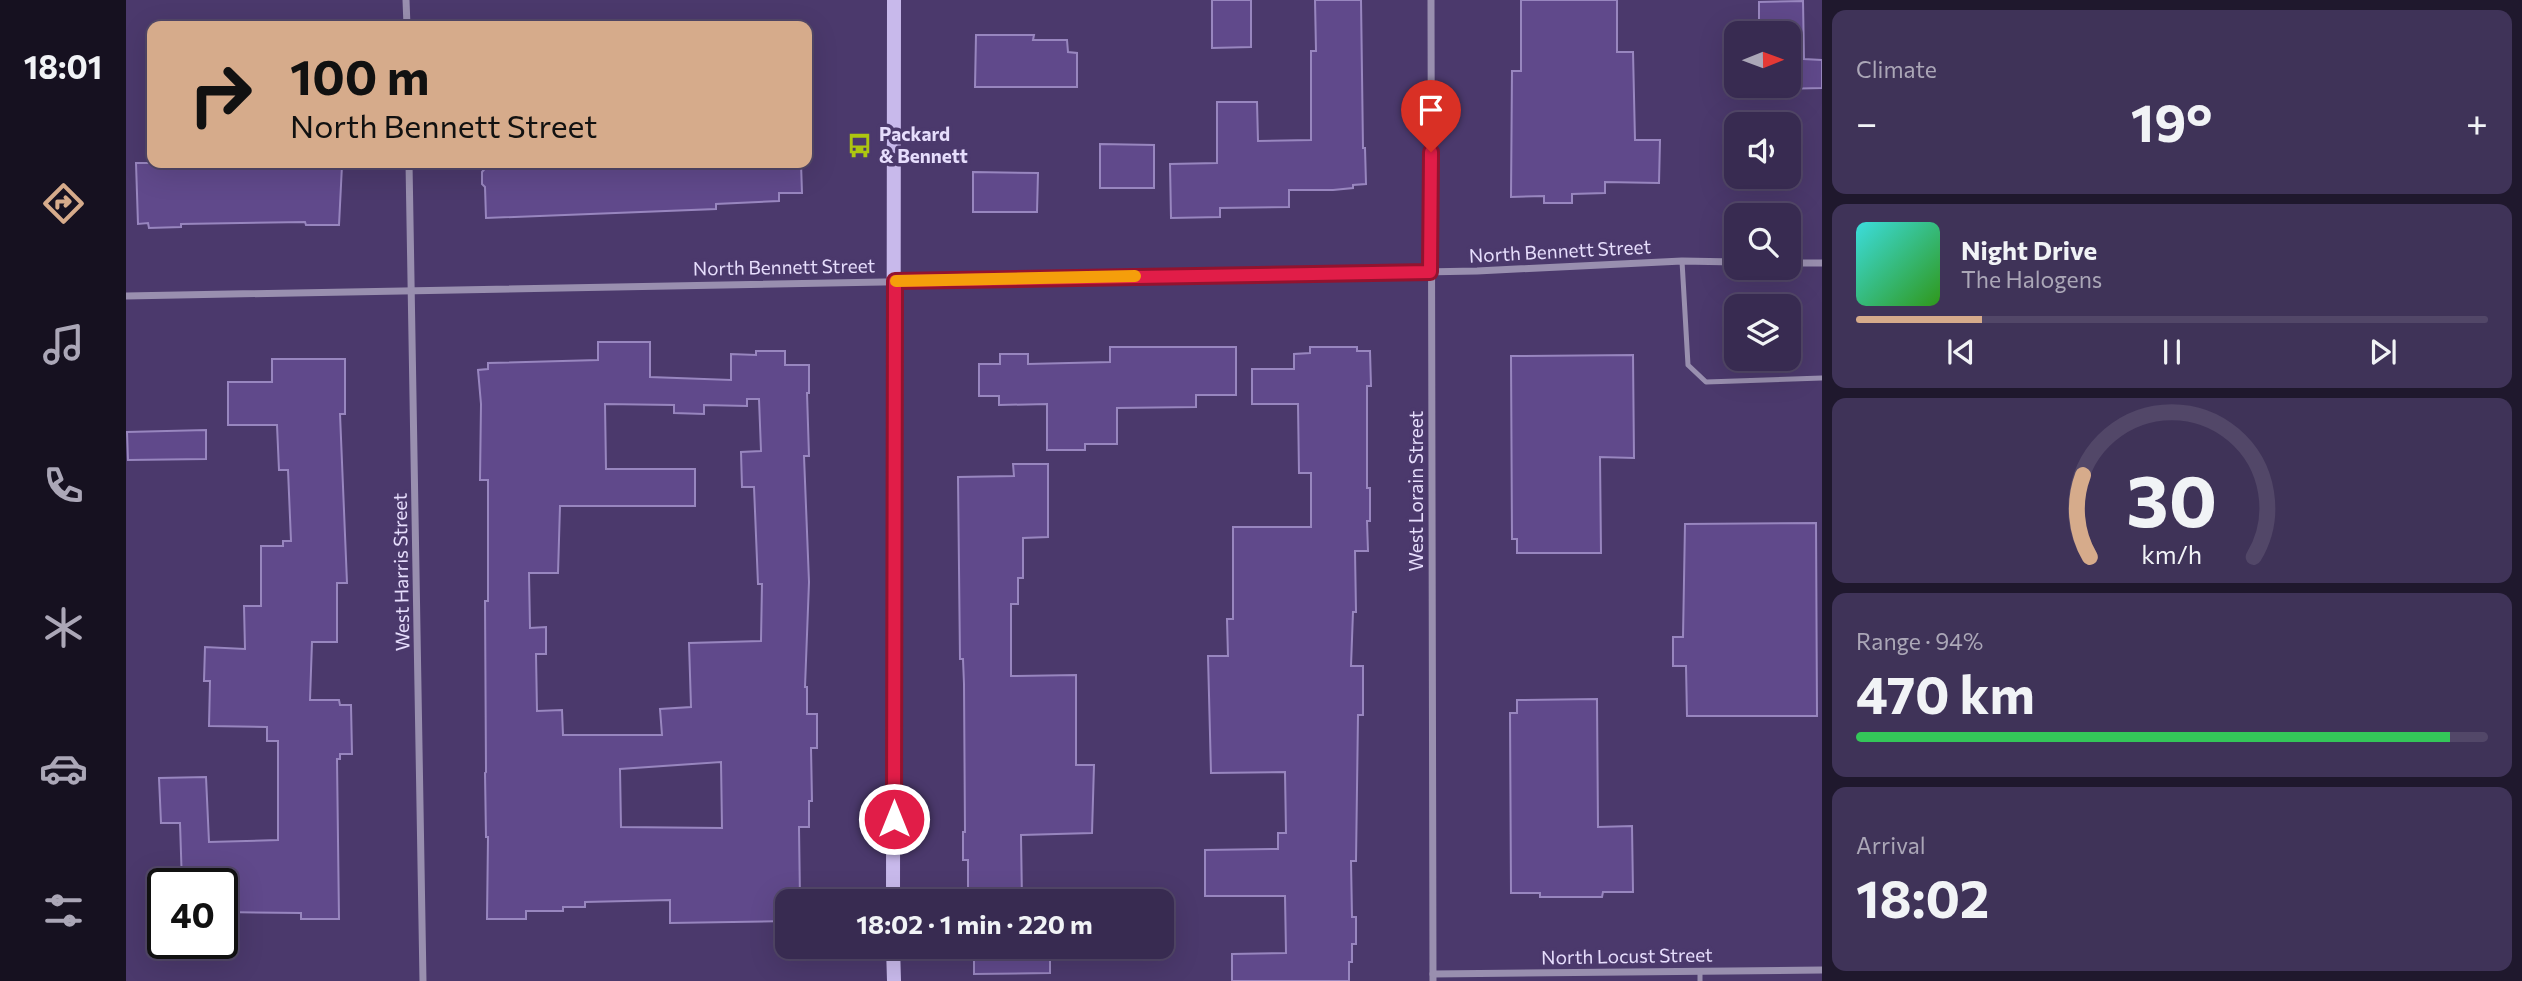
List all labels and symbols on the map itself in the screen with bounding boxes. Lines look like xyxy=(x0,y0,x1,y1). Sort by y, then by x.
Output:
north arrow xyxy=(1724,21,1801,98)
pin xyxy=(1401,80,1461,152)
place label: Packard & Bennett xyxy=(879,122,968,167)
bus stop icon: Packard & Bennett xyxy=(845,131,873,159)
street label: North Bennett Street xyxy=(1468,234,1652,267)
street label: North Bennett Street xyxy=(693,253,876,280)
street label: West Lorain Street xyxy=(1404,410,1427,571)
street label: West Harris Street xyxy=(388,492,413,651)
position arrow xyxy=(857,782,931,856)
speed limit sign: 40 xyxy=(147,868,238,959)
street label: North Locust Street xyxy=(1541,943,1713,968)

